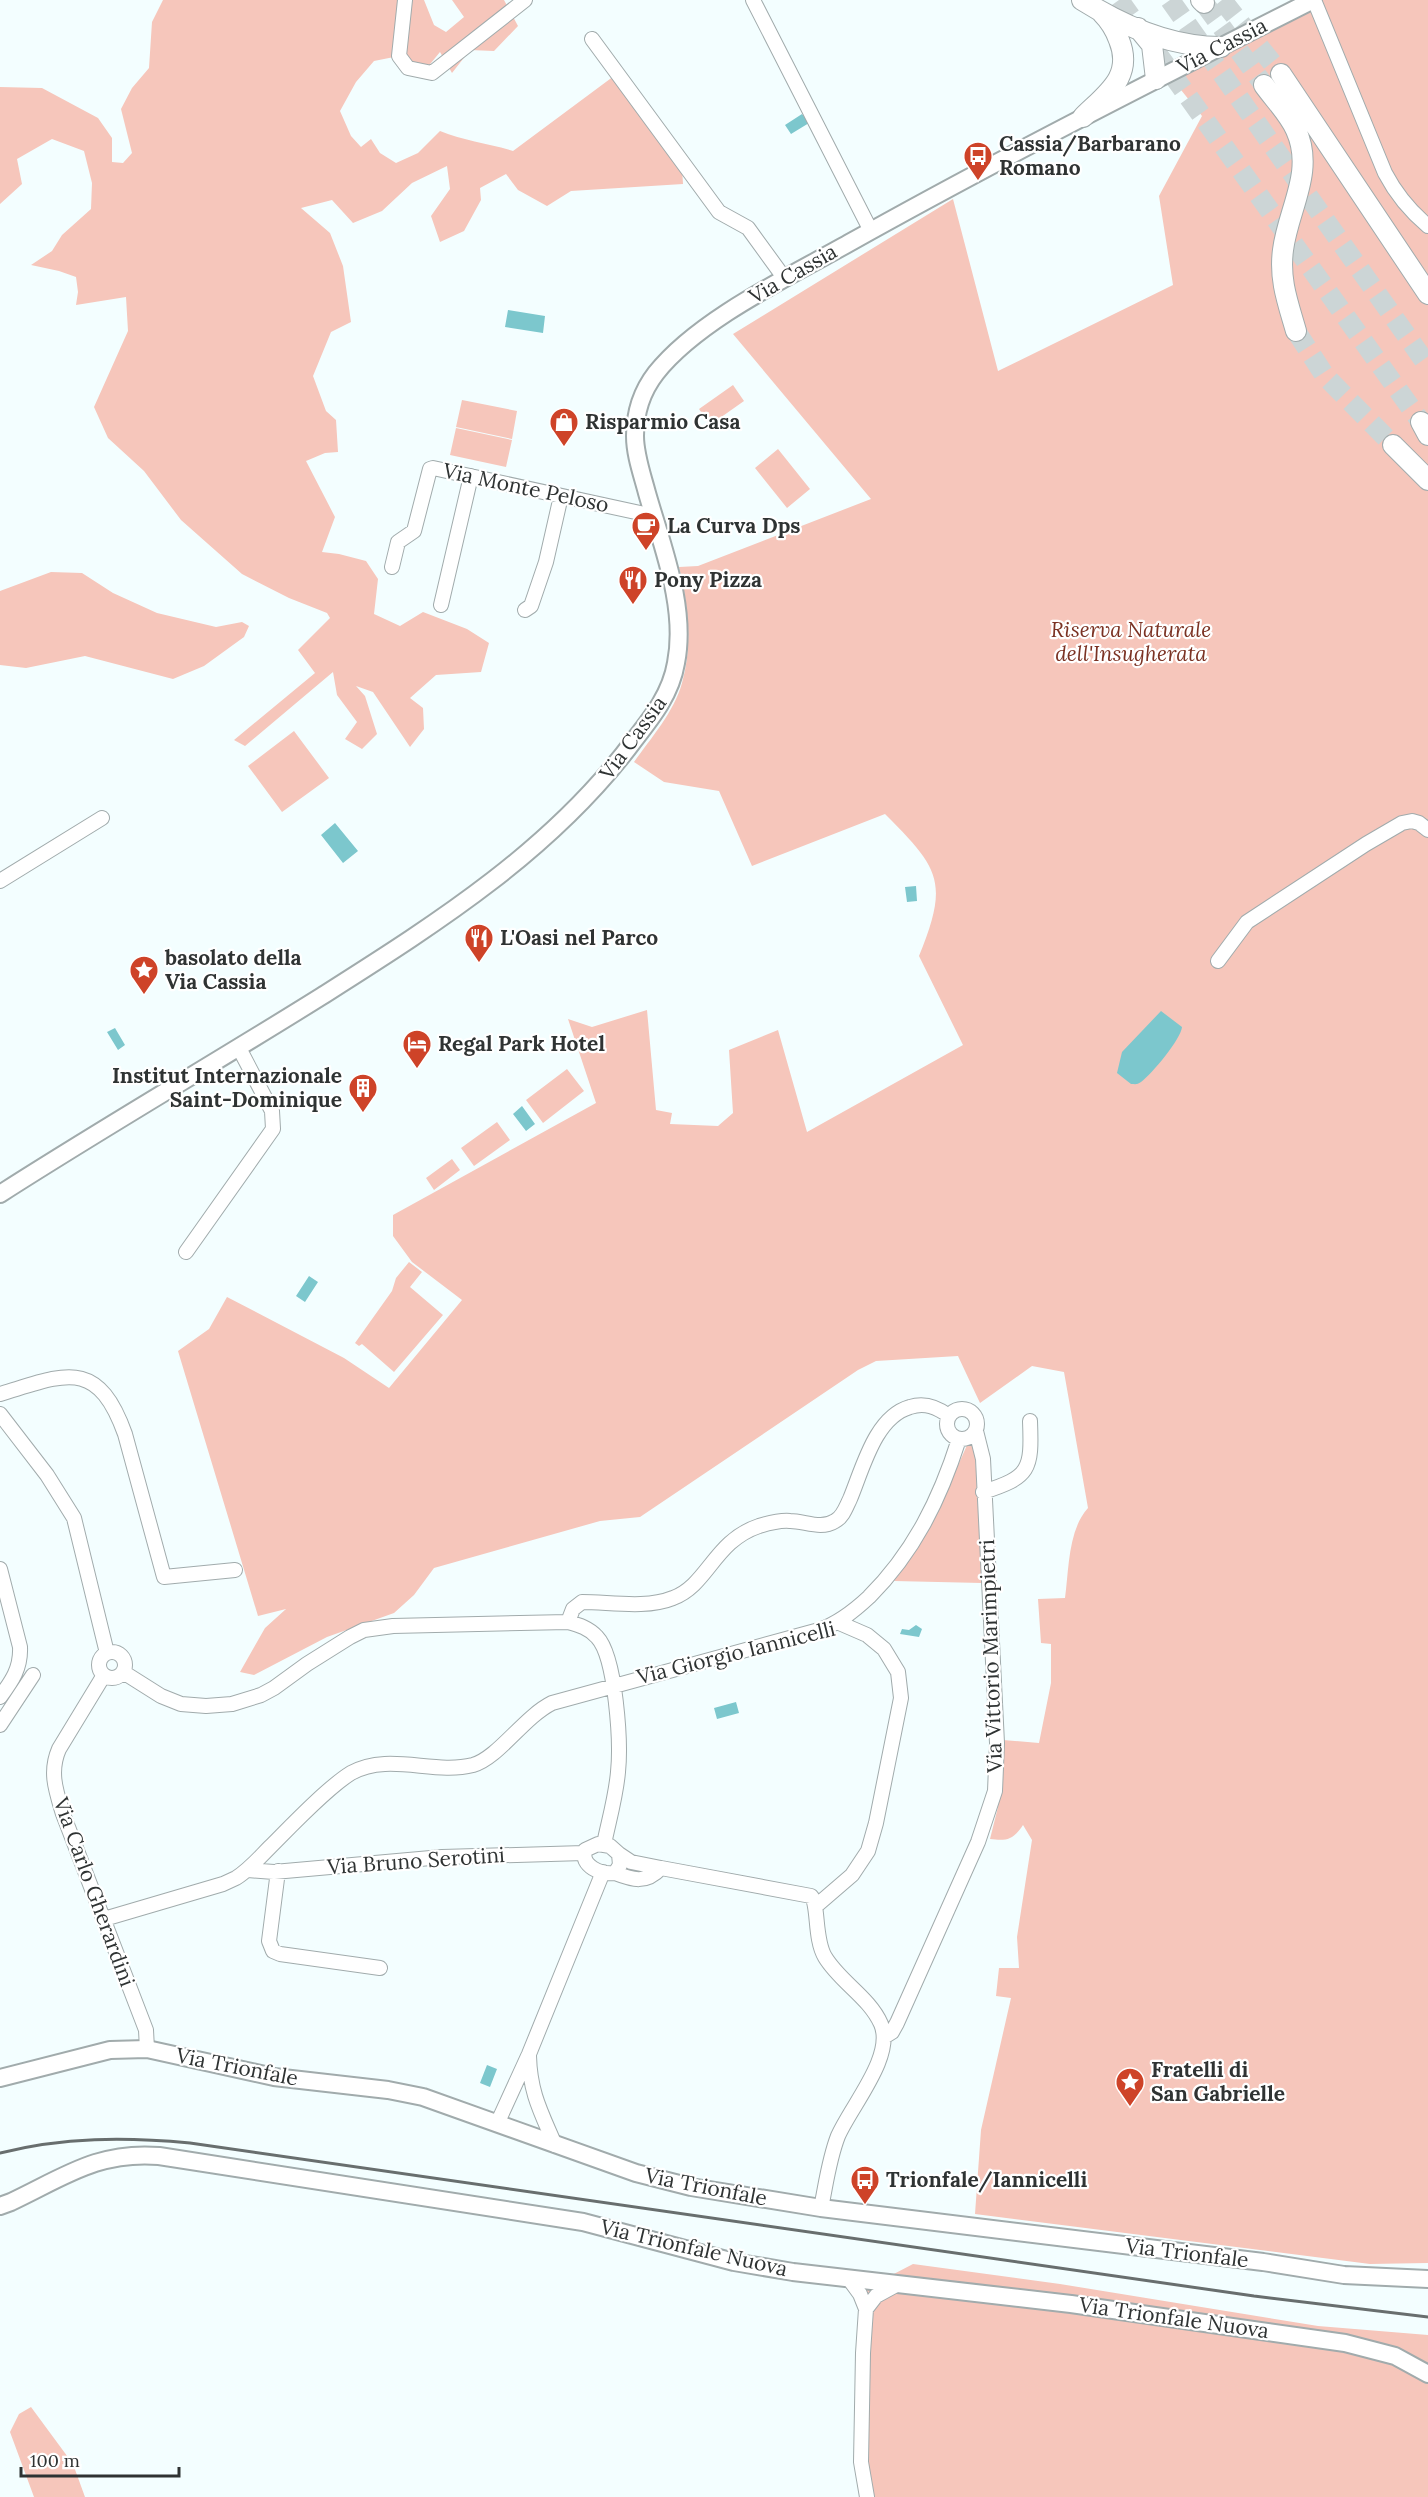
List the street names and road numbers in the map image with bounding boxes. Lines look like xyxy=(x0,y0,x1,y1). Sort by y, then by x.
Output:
street label: Via Cassia xyxy=(1171,11,1271,80)
street label: Via Cassia xyxy=(743,237,842,310)
street label: Via Monte Peloso xyxy=(440,457,611,518)
street label: Via Cassia xyxy=(592,690,672,786)
street label: Via Vittorio Marimpietri xyxy=(973,1539,1008,1774)
street label: Via Giorgio Iannicelli xyxy=(633,1615,838,1690)
street label: Via Carlo Gherardini xyxy=(47,1793,141,1990)
street label: Via Bruno Serotini xyxy=(325,1841,506,1880)
street label: Via Trionfale xyxy=(173,2041,300,2092)
street label: Via Trionfale xyxy=(642,2161,769,2212)
street label: Via Trionfale Nuova xyxy=(597,2213,791,2282)
street label: Via Trionfale xyxy=(1123,2231,1250,2273)
street label: Via Trionfale Nuova xyxy=(1076,2291,1271,2344)

